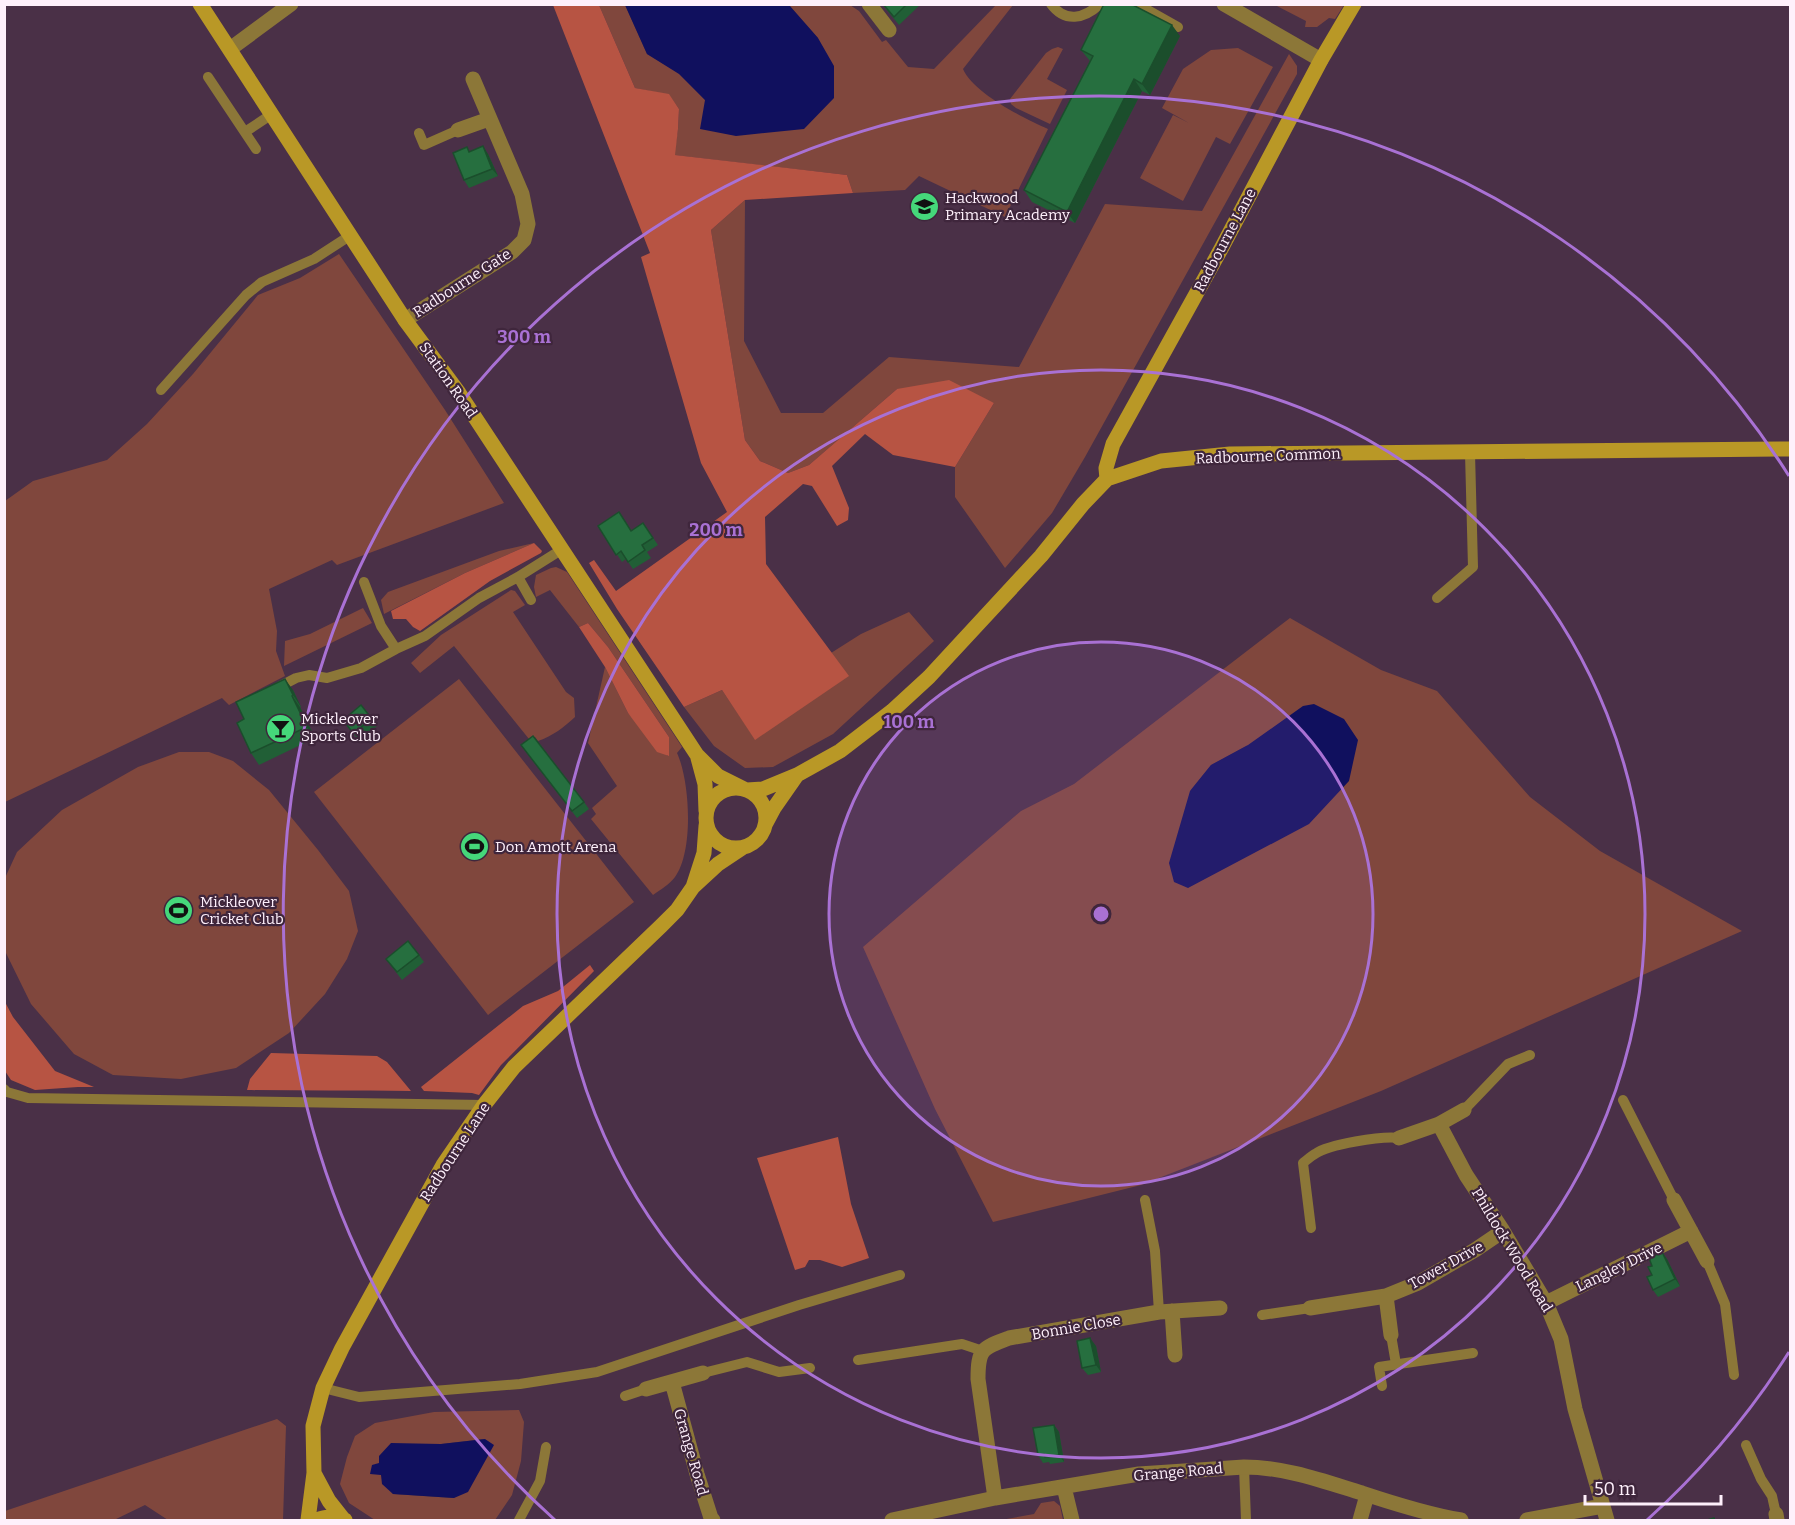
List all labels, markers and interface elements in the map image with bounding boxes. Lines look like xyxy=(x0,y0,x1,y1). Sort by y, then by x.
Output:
street label: Radbourne Lane xyxy=(1190,185,1260,295)
place label: Hackwood Primary Academy xyxy=(945,189,1070,224)
school or university icon: Hackwood Primary Academy xyxy=(908,191,940,223)
street label: Radbourne Gate xyxy=(410,245,514,321)
text: 300 m xyxy=(497,326,551,348)
street label: Station Road xyxy=(415,339,481,422)
street label: Radbourne Common xyxy=(1195,444,1341,468)
text: 200 m xyxy=(689,519,743,541)
place label: Mickleover Sports Club xyxy=(301,710,381,745)
text: 100 m xyxy=(883,711,935,733)
bar icon: Mickleover Sports Club xyxy=(264,712,296,744)
sports icon: Don Amott Arena xyxy=(458,831,490,863)
place label: Don Amott Arena xyxy=(495,838,616,856)
place label: Mickleover Cricket Club xyxy=(200,893,284,928)
sports icon: Mickleover Cricket Club xyxy=(163,895,195,927)
centre of rings xyxy=(1091,904,1111,924)
street label: Radbourne Lane xyxy=(416,1099,494,1205)
street label: Phildock Wood Road xyxy=(1468,1185,1556,1316)
street label: Tower Drive xyxy=(1405,1237,1487,1293)
street label: Langley Drive xyxy=(1573,1238,1665,1296)
street label: Bonnie Close xyxy=(1030,1310,1122,1344)
street label: Grange Road xyxy=(670,1406,712,1498)
street label: Grange Road xyxy=(1133,1459,1224,1485)
scale bar xyxy=(1585,1468,1722,1506)
text: 50 m xyxy=(1594,1478,1636,1500)

